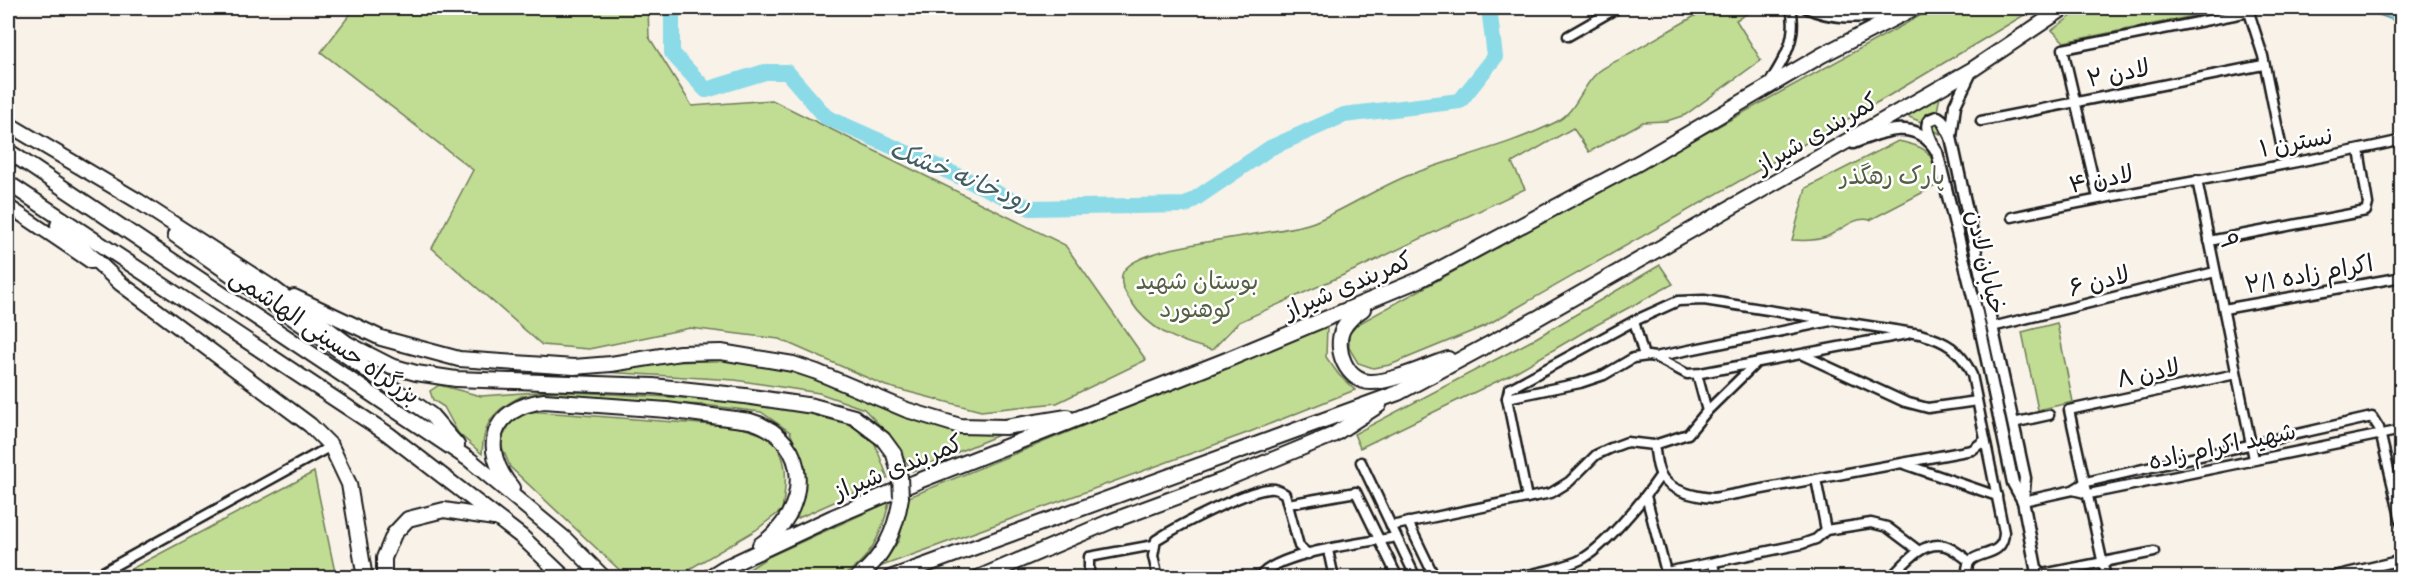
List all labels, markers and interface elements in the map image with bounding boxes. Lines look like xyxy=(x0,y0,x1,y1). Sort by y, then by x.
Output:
street label: ۲ لادن xyxy=(2084,53,2153,99)
street label: کمربندی شیراز xyxy=(1749,87,1886,186)
street label: نسترن ۱ xyxy=(2257,121,2336,169)
water label: رودخانه خشک xyxy=(883,133,1037,224)
street label: ۴ لادن xyxy=(2066,159,2137,205)
park label: پارک رهگذر xyxy=(1838,162,1945,196)
street label: خیابان لادن xyxy=(1955,207,2012,318)
street label: ۹ xyxy=(2208,231,2244,252)
street label: کمربندی شیراز xyxy=(1278,245,1419,331)
street label: ۲/۱ اکرام زاده xyxy=(2243,249,2377,305)
street label: ۶ لادن xyxy=(2066,260,2134,308)
street label: بزرگراه حسینی الهاشمی xyxy=(221,262,425,415)
park label: بوستان شهید کوهنورد xyxy=(1136,267,1258,329)
street label: ۸ لادن xyxy=(2114,353,2183,399)
street label: شهید اکرام زاده xyxy=(2146,417,2300,481)
street label: کمربندی شیراز xyxy=(828,428,969,512)

